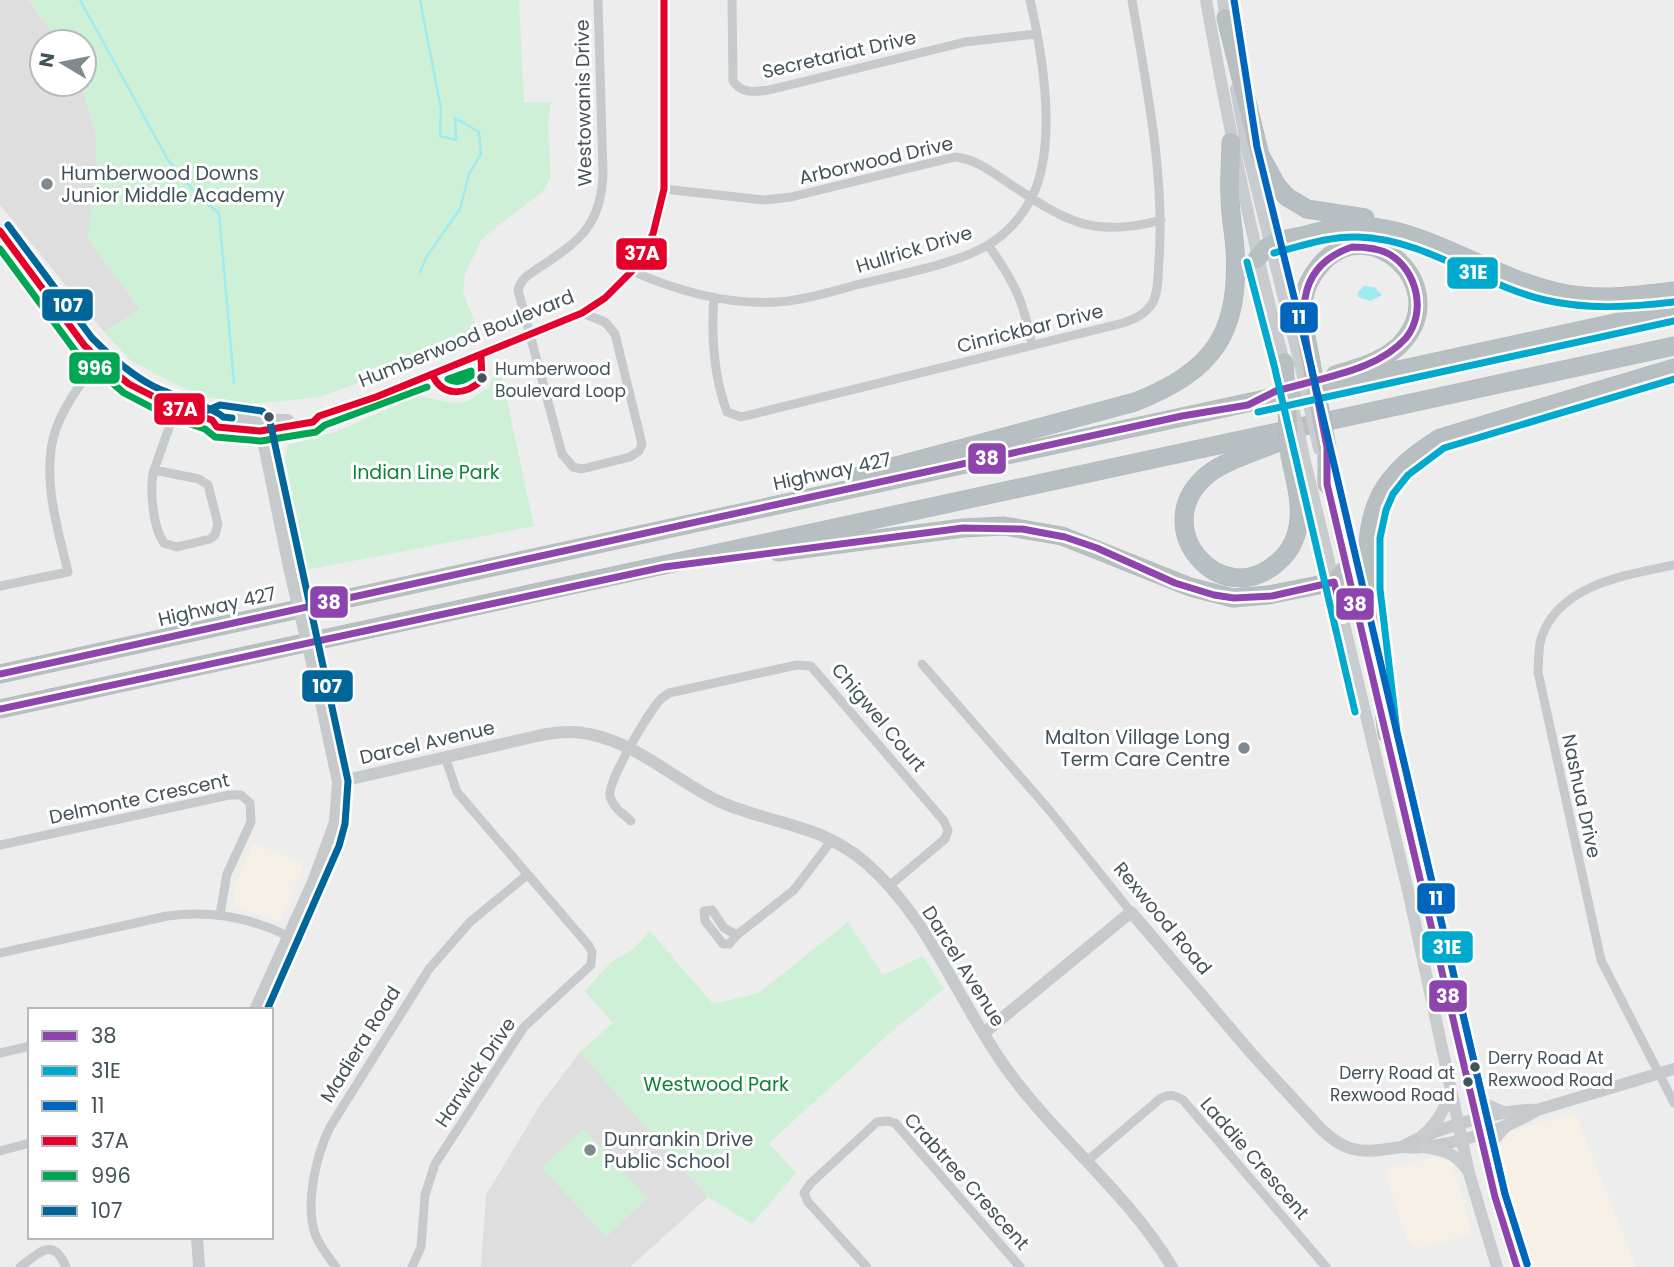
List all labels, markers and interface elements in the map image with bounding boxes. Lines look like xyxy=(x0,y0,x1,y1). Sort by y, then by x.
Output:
street label: Westowanis Drive xyxy=(569,19,598,187)
street label: Secretariat Drive xyxy=(759,24,919,85)
north arrow xyxy=(28,28,98,98)
text: N xyxy=(32,51,61,70)
street label: Arborwood Drive xyxy=(796,130,956,191)
place label: Humberwood Downs Junior Middle Academy xyxy=(61,160,285,209)
marker: Humberwood Downs Junior Middle Academy xyxy=(39,176,55,192)
street label: Hullrick Drive xyxy=(853,219,976,280)
line badge: 37A xyxy=(615,237,668,271)
text: 37A xyxy=(624,240,660,267)
line badge: 31E xyxy=(1446,256,1499,290)
text: 31E xyxy=(1459,259,1487,286)
street label: Humberwood Boulevard xyxy=(354,283,578,394)
line badge: 107 xyxy=(41,288,94,322)
text: 107 xyxy=(53,292,83,319)
street label: Cinrickbar Drive xyxy=(954,297,1106,360)
line badge: 11 xyxy=(1279,301,1319,334)
text: 11 xyxy=(1292,304,1306,331)
line badge: 996 xyxy=(68,351,121,385)
text: 996 xyxy=(77,355,113,382)
place label: Humberwood Boulevard Loop xyxy=(495,357,626,403)
marker: Humberwood Boulevard Loop xyxy=(475,371,489,385)
line badge: 37A xyxy=(153,392,206,426)
text: 37A xyxy=(162,396,198,423)
unlabelled marker xyxy=(262,410,276,424)
line badge: 38 xyxy=(967,442,1007,475)
text: 38 xyxy=(975,445,999,472)
street label: Highway 427 xyxy=(770,446,894,497)
park label: Indian Line Park xyxy=(352,459,500,486)
street label: Highway 427 xyxy=(155,580,279,633)
line badge: 38 xyxy=(309,585,349,619)
line badge: 38 xyxy=(1335,587,1375,621)
text: 38 xyxy=(317,589,341,616)
text: 38 xyxy=(1343,591,1367,618)
street label: Chigwel Court xyxy=(825,657,932,778)
line badge: 107 xyxy=(301,669,354,703)
text: 107 xyxy=(312,673,342,700)
street label: Darcel Avenue xyxy=(357,714,497,771)
place label: Malton Village Long Term Care Centre xyxy=(1045,724,1230,773)
street label: Nashua Drive xyxy=(1555,732,1608,861)
marker: Malton Village Long Term Care Centre xyxy=(1236,740,1252,756)
street label: Delmonte Crescent xyxy=(47,766,232,831)
street label: Rexwood Road xyxy=(1107,856,1218,980)
line badge: 11 xyxy=(1416,882,1456,915)
text: 11 xyxy=(1429,885,1443,912)
street label: Darcel Avenue xyxy=(916,901,1012,1032)
line badge: 31E xyxy=(1421,930,1474,964)
text: 31E xyxy=(1433,934,1461,961)
line badge: 38 xyxy=(1428,979,1468,1013)
street label: Madiera Road xyxy=(314,981,407,1108)
text: 38 xyxy=(1436,983,1460,1010)
legend xyxy=(28,1008,273,1239)
street label: Harwick Drive xyxy=(429,1012,522,1133)
text: 38 xyxy=(91,1021,117,1050)
place label: Derry Road At Rexwood Road xyxy=(1488,1046,1613,1092)
text: 31E xyxy=(91,1056,121,1085)
marker: Derry Road At Rexwood Road xyxy=(1468,1060,1482,1074)
place label: Derry Road at Rexwood Road xyxy=(1330,1061,1455,1107)
park label: Westwood Park xyxy=(643,1071,789,1098)
marker: Derry Road at Rexwood Road xyxy=(1461,1075,1475,1089)
text: 11 xyxy=(91,1091,104,1120)
street label: Laddie Crescent xyxy=(1194,1091,1315,1225)
street label: Crabtree Crescent xyxy=(898,1107,1036,1256)
text: 37A xyxy=(91,1126,129,1155)
place label: Dunrankin Drive Public School xyxy=(604,1126,753,1175)
marker: Dunrankin Drive Public School xyxy=(582,1142,598,1158)
text: 996 xyxy=(91,1161,131,1190)
text: 107 xyxy=(91,1196,122,1225)

